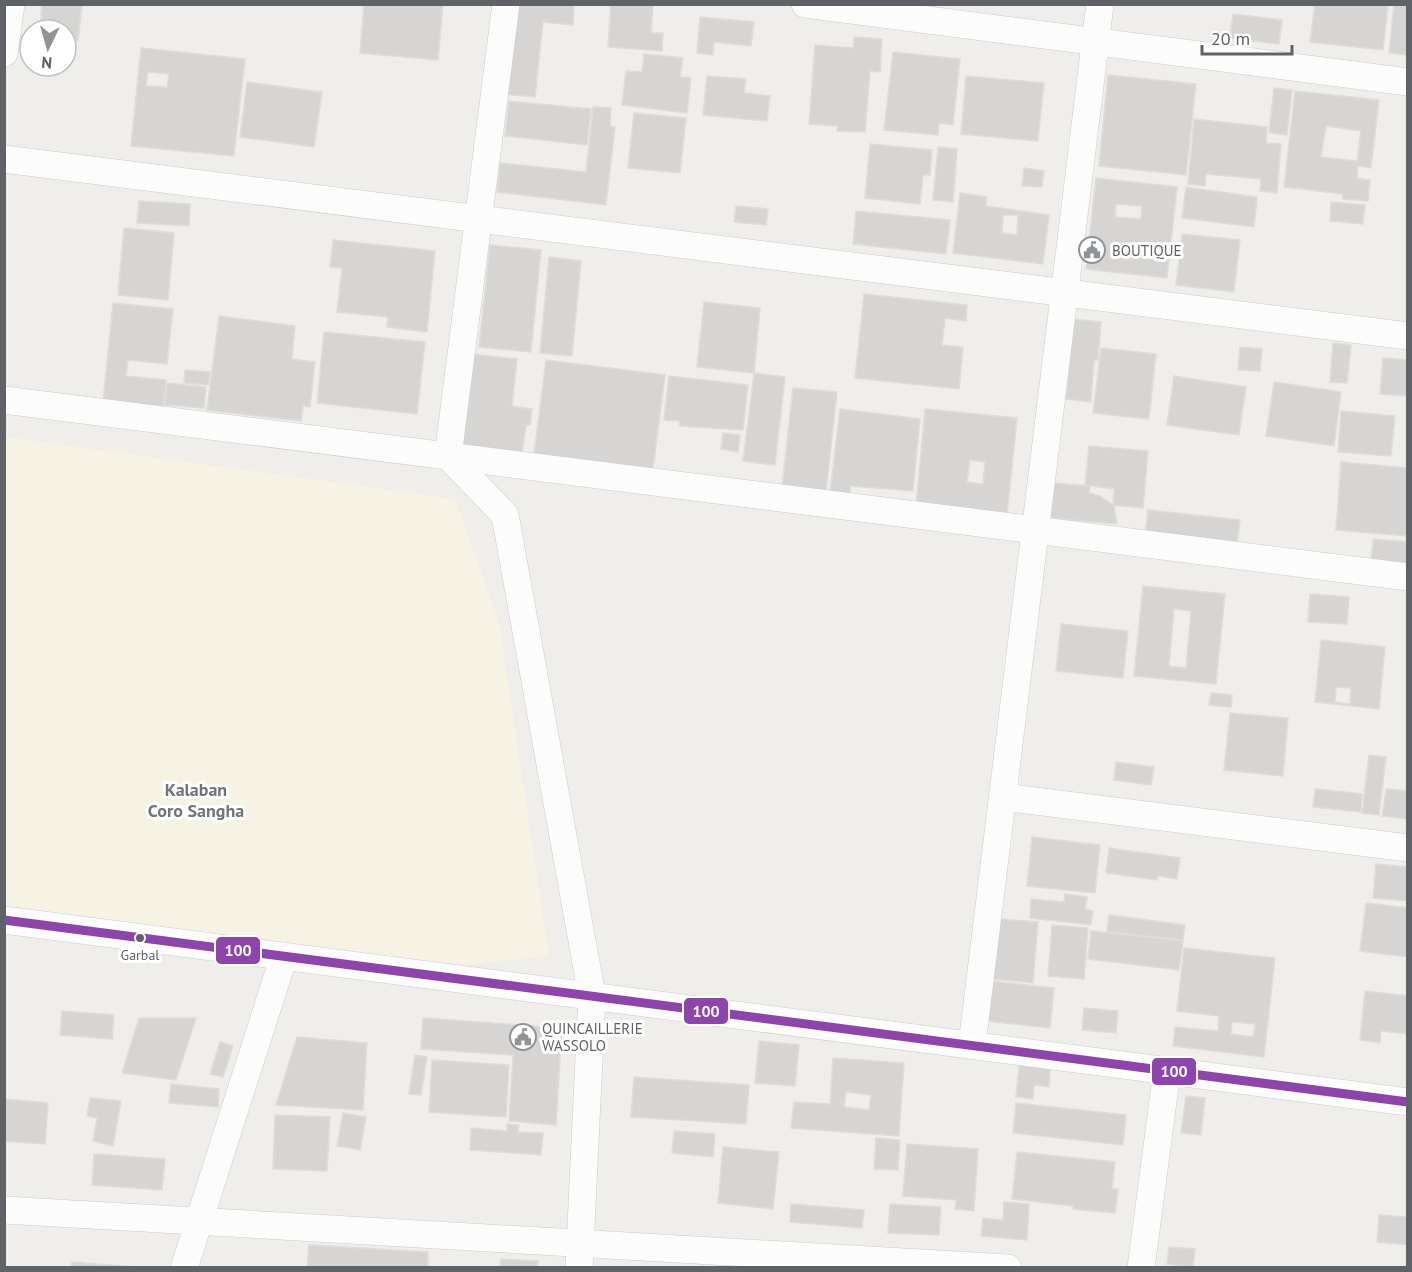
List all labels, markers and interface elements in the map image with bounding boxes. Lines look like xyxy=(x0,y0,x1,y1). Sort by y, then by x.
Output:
north arrow xyxy=(18,18,78,78)
scale bar xyxy=(1202,18,1292,56)
text: 20 m xyxy=(1211,27,1250,50)
text: N xyxy=(41,53,53,73)
public building icon: BOUTIQUE xyxy=(1077,235,1107,265)
place label: BOUTIQUE xyxy=(1112,241,1182,260)
district label: Kalaban Coro Sangha xyxy=(148,778,244,822)
marker: Garbal xyxy=(134,932,146,944)
line badge: 100 xyxy=(215,936,261,965)
text: 100 xyxy=(224,940,252,960)
place label: Garbal xyxy=(121,946,159,964)
line badge: 100 xyxy=(683,997,729,1025)
text: 100 xyxy=(692,1001,720,1021)
place label: QUINCAILLERIE WASSOLO xyxy=(542,1019,643,1055)
public building icon: QUINCAILLERIE WASSOLO xyxy=(508,1022,538,1052)
line badge: 100 xyxy=(1151,1057,1197,1086)
text: 100 xyxy=(1160,1061,1188,1081)

